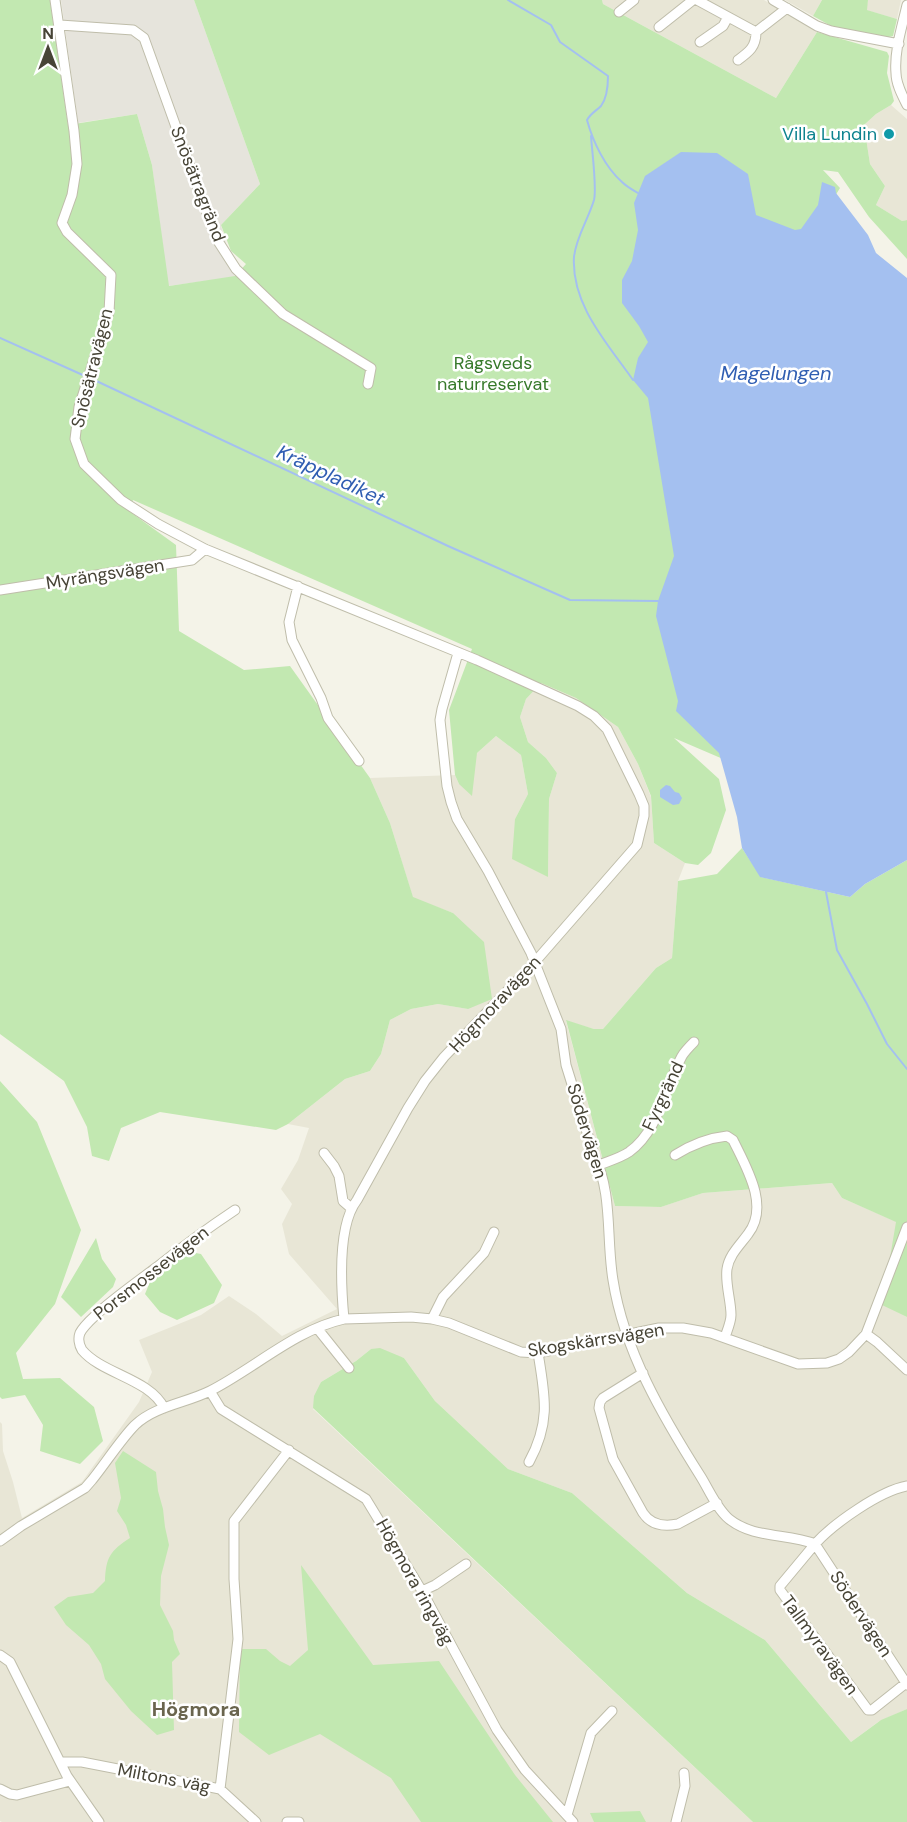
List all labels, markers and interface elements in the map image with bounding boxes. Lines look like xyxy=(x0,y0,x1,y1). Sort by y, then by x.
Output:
north arrow xyxy=(18,18,78,78)
text: N xyxy=(42,23,54,44)
place label: Villa Lundin xyxy=(782,122,877,146)
street label: Snösätragränd xyxy=(165,123,231,245)
marker: Villa Lundin xyxy=(882,127,896,141)
street label: Snösätravägen xyxy=(66,306,118,430)
park label: Rågsveds naturreservat xyxy=(437,351,549,396)
water label: Magelungen xyxy=(721,360,831,386)
water label: Kräppladiket xyxy=(273,439,390,512)
street label: Myrängsvägen xyxy=(44,553,166,595)
street label: Högmoravägen xyxy=(444,950,546,1058)
street label: Fyrgränd xyxy=(636,1057,690,1135)
street label: Södervägen xyxy=(561,1080,613,1182)
street label: Porsmossevägen xyxy=(88,1220,214,1326)
street label: Skogskärrsvägen xyxy=(526,1317,666,1363)
street label: Högmora ringväg xyxy=(370,1515,460,1649)
street label: Södervägen xyxy=(824,1566,898,1662)
street label: Tallmyravägen xyxy=(776,1590,864,1700)
district label: Högmora xyxy=(152,1696,240,1722)
street label: Miltons väg xyxy=(116,1757,212,1799)

